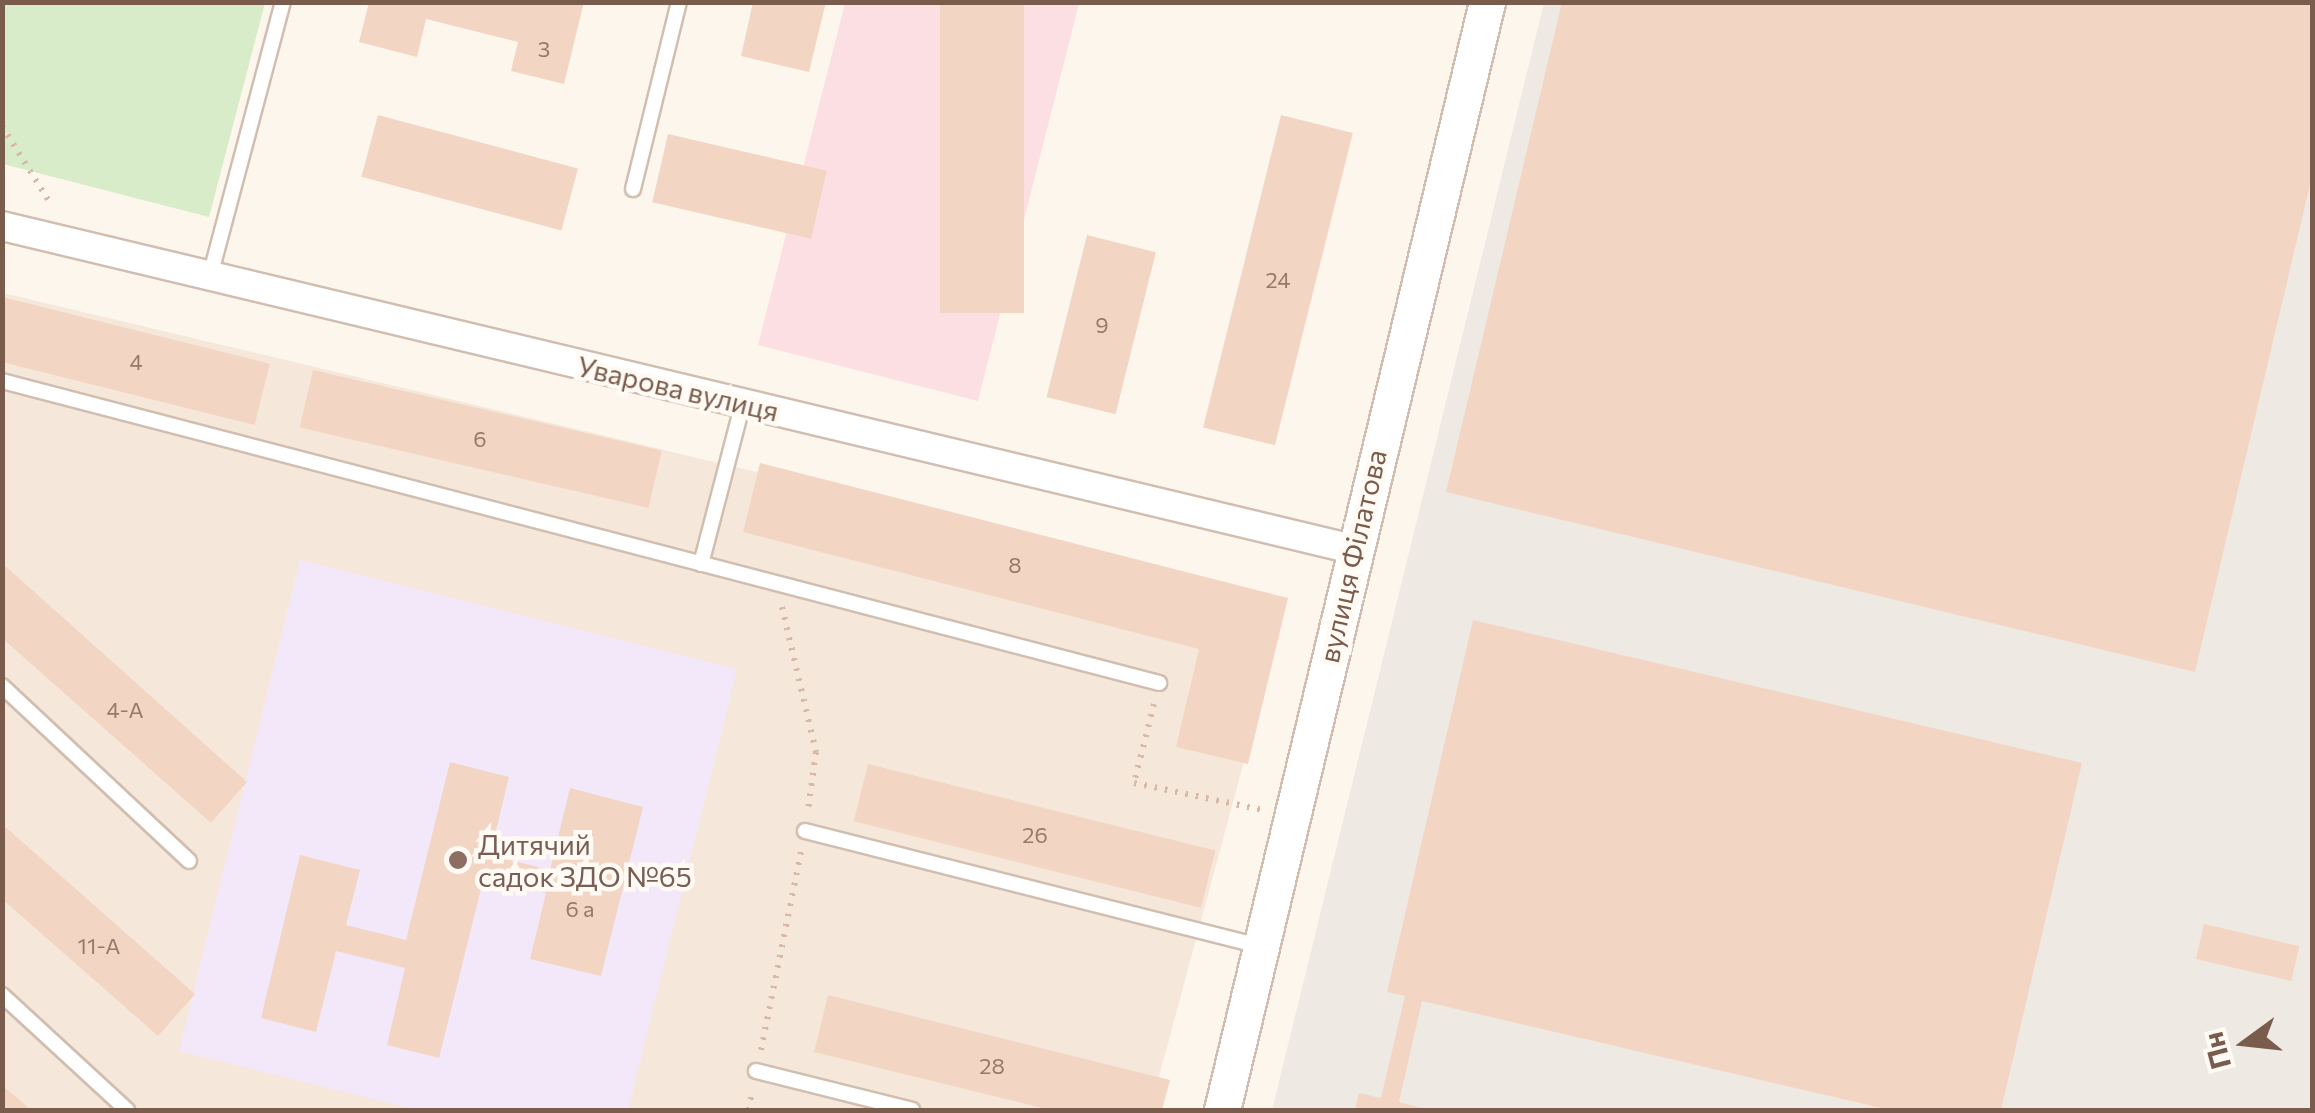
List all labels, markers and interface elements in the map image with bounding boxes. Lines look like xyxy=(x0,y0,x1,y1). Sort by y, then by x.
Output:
house number: 3 xyxy=(538,36,550,62)
house number: 24 xyxy=(1265,267,1291,293)
house number: 9 xyxy=(1095,312,1109,338)
street label: Уварова вулиця xyxy=(574,348,782,428)
house number: 4 xyxy=(129,349,143,375)
house number: 6 xyxy=(473,426,487,452)
street label: вулиця Філатова xyxy=(1311,446,1393,666)
house number: 8 xyxy=(1008,552,1022,578)
house number: 4-А xyxy=(106,697,144,723)
house number: 26 xyxy=(1022,822,1048,848)
place label: Дитячий садок ЗДО №65 xyxy=(478,827,692,893)
marker: Дитячий садок ЗДО №65 xyxy=(447,849,469,871)
house number: 6 а xyxy=(566,896,594,922)
house number: 11-А xyxy=(78,933,120,959)
north arrow xyxy=(2195,993,2295,1093)
text: Пн xyxy=(2195,1028,2237,1073)
house number: 28 xyxy=(979,1053,1005,1079)

